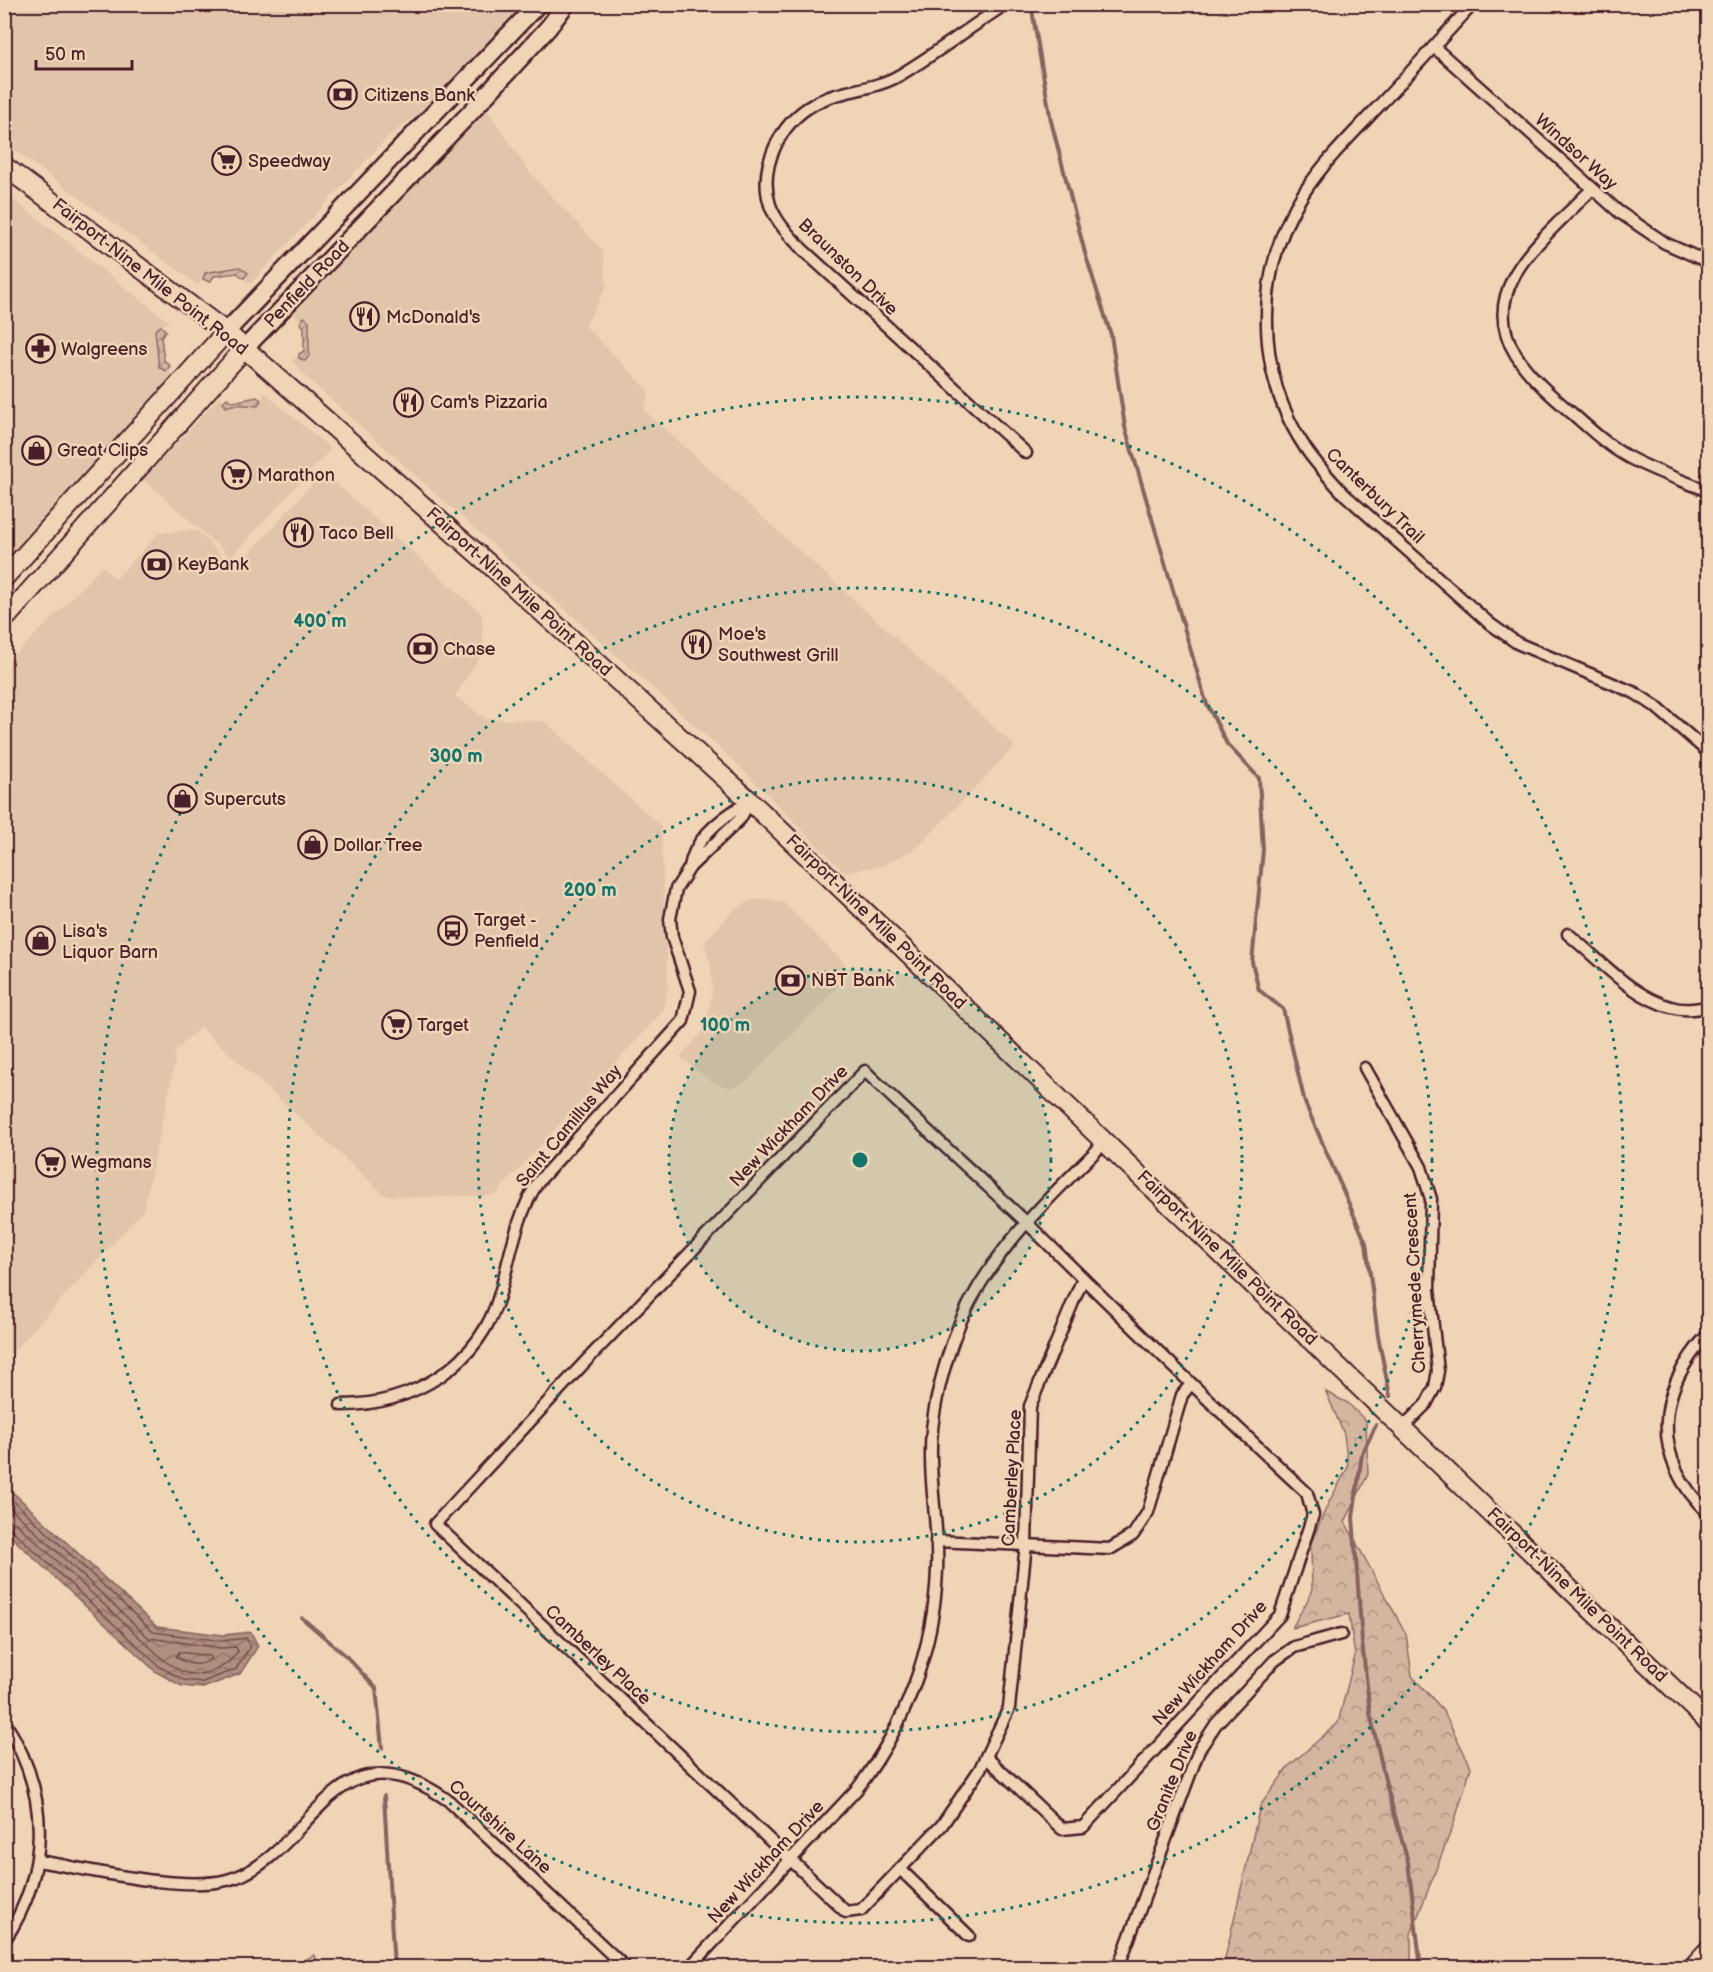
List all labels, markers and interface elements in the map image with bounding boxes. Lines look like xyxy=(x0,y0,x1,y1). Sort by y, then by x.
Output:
scale bar xyxy=(36,33,132,71)
text: 50 m xyxy=(45,44,86,65)
bank icon: Citizens Bank xyxy=(327,79,359,111)
place label: Citizens Bank xyxy=(364,85,475,106)
street label: Windsor Way xyxy=(1530,109,1622,195)
supermarket icon: Speedway xyxy=(211,145,243,177)
place label: Speedway xyxy=(248,151,331,172)
street label: Fairport-Nine Mile Point Road xyxy=(48,194,252,360)
street label: Braunston Drive xyxy=(794,214,902,320)
street label: Penfield Road xyxy=(260,236,354,332)
restaurant icon: McDonald's xyxy=(349,301,381,333)
place label: McDonald's xyxy=(386,307,481,328)
pharmacy icon: Walgreens xyxy=(24,333,56,365)
place label: Walgreens xyxy=(61,339,147,360)
restaurant icon: Cam's Pizzaria xyxy=(393,386,425,418)
place label: Cam's Pizzaria xyxy=(430,392,548,413)
shop icon: Great Clips xyxy=(20,434,52,466)
place label: Great Clips xyxy=(57,440,148,461)
street label: Canterbury Trail xyxy=(1322,444,1428,548)
supermarket icon: Marathon xyxy=(220,459,252,491)
place label: Marathon xyxy=(257,465,335,486)
street label: Fairport-Nine Mile Point Road xyxy=(422,503,616,681)
restaurant icon: Taco Bell xyxy=(282,517,314,549)
place label: Taco Bell xyxy=(319,523,394,544)
bank icon: KeyBank xyxy=(140,548,172,580)
place label: KeyBank xyxy=(177,554,249,575)
text: 400 m xyxy=(293,611,347,632)
place label: Moe's Southwest Grill xyxy=(718,624,838,666)
restaurant icon: Moe's Southwest Grill xyxy=(681,628,713,660)
bank icon: Chase xyxy=(406,633,438,665)
place label: Chase xyxy=(443,639,496,660)
text: 300 m xyxy=(429,746,483,767)
shop icon: Supercuts xyxy=(167,783,199,815)
place label: Supercuts xyxy=(204,789,286,810)
shop icon: Dollar Tree xyxy=(296,829,328,861)
street label: Fairport-Nine Mile Point Road xyxy=(782,830,970,1014)
place label: Dollar Tree xyxy=(333,835,423,856)
text: 200 m xyxy=(563,880,617,901)
place label: Target - Penfield xyxy=(474,910,539,952)
bus stop icon: Target - Penfield xyxy=(437,914,469,946)
place label: Lisa's Liquor Barn xyxy=(62,921,158,963)
shop icon: Lisa's Liquor Barn xyxy=(25,925,57,957)
bank icon: NBT Bank xyxy=(774,964,806,996)
place label: NBT Bank xyxy=(811,970,894,991)
supermarket icon: Target xyxy=(380,1009,412,1041)
place label: Target xyxy=(417,1015,469,1036)
text: 100 m xyxy=(700,1015,750,1036)
street label: Saint Camillus Way xyxy=(512,1060,627,1191)
street label: New Wickham Drive xyxy=(726,1061,853,1191)
supermarket icon: Wegmans xyxy=(34,1146,66,1178)
centre of rings xyxy=(850,1150,870,1170)
place label: Wegmans xyxy=(71,1152,152,1173)
street label: Fairport-Nine Mile Point Road xyxy=(1133,1166,1321,1350)
street label: Cherrymede Crescent xyxy=(1400,1191,1430,1374)
street label: Camberley Place xyxy=(998,1409,1026,1547)
street label: Fairport-Nine Mile Point Road xyxy=(1483,1503,1671,1687)
street label: New Wickham Drive xyxy=(1148,1596,1272,1730)
street label: Camberley Place xyxy=(541,1601,656,1710)
street label: Granite Drive xyxy=(1142,1727,1202,1835)
street label: Courtshire Lane xyxy=(444,1776,556,1879)
street label: New Wickham Drive xyxy=(703,1796,829,1928)

